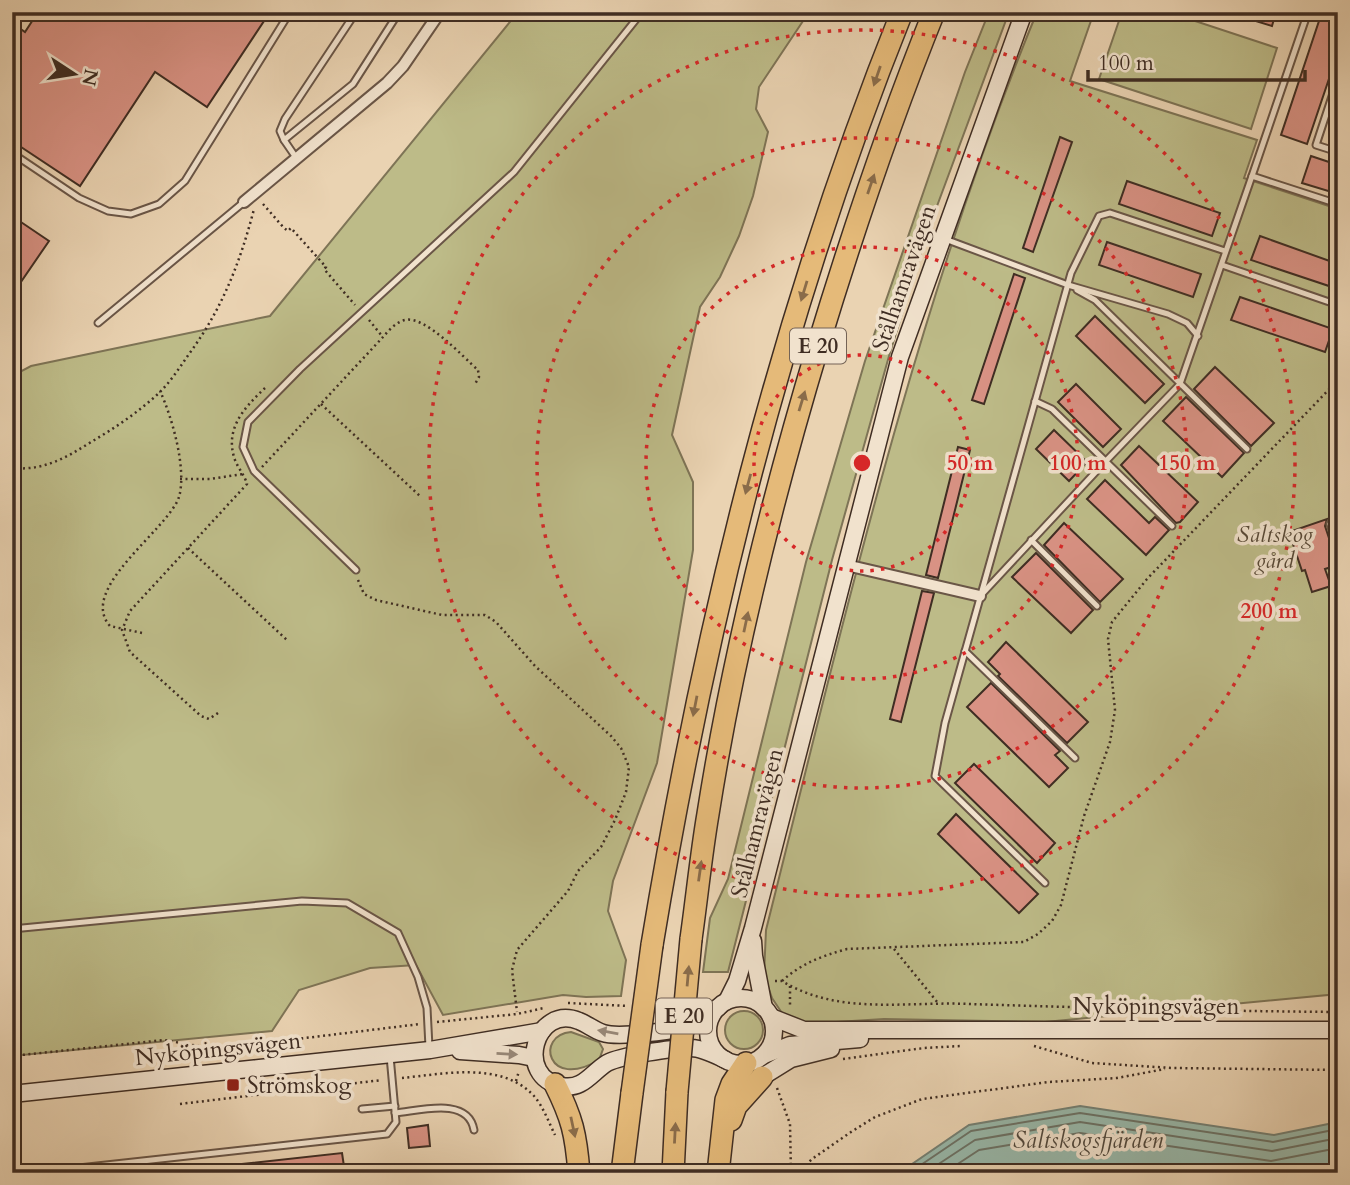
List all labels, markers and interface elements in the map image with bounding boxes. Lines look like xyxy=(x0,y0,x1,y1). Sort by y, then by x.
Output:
north arrow xyxy=(38,38,108,108)
scale bar xyxy=(1088,38,1304,82)
text: 100 m xyxy=(1098,49,1154,78)
one-way arrow xyxy=(872,65,883,86)
text: N xyxy=(75,67,104,89)
one-way arrow xyxy=(865,174,876,195)
street label: Stålhamravägen xyxy=(864,201,944,355)
one-way arrow xyxy=(798,281,808,302)
road number: E 20 xyxy=(790,328,846,364)
one-way arrow xyxy=(797,390,807,411)
text: 50 m xyxy=(947,449,994,478)
text: 100 m xyxy=(1049,449,1107,478)
text: 150 m xyxy=(1158,449,1216,478)
centre of rings xyxy=(850,451,874,475)
one-way arrow xyxy=(742,474,752,495)
park label: Saltskog gård xyxy=(1237,519,1314,576)
text: 200 m xyxy=(1240,597,1298,626)
one-way arrow xyxy=(740,610,751,632)
one-way arrow xyxy=(690,695,701,717)
street label: Stålhamravägen xyxy=(723,745,791,901)
one-way arrow xyxy=(695,860,706,882)
one-way arrow xyxy=(683,964,694,986)
street label: Nyköpingsvägen xyxy=(1072,991,1240,1022)
road number: E 20 xyxy=(656,998,712,1034)
street label: Nyköpingsvägen xyxy=(133,1025,303,1073)
one-way arrow xyxy=(597,1026,619,1037)
one-way arrow xyxy=(496,1049,518,1060)
place label: Strömskog xyxy=(247,1070,351,1101)
marker: Strömskog xyxy=(225,1077,241,1093)
one-way arrow xyxy=(567,1116,578,1138)
one-way arrow xyxy=(670,1121,681,1143)
water label: Saltskogsfjärden xyxy=(1013,1124,1163,1157)

